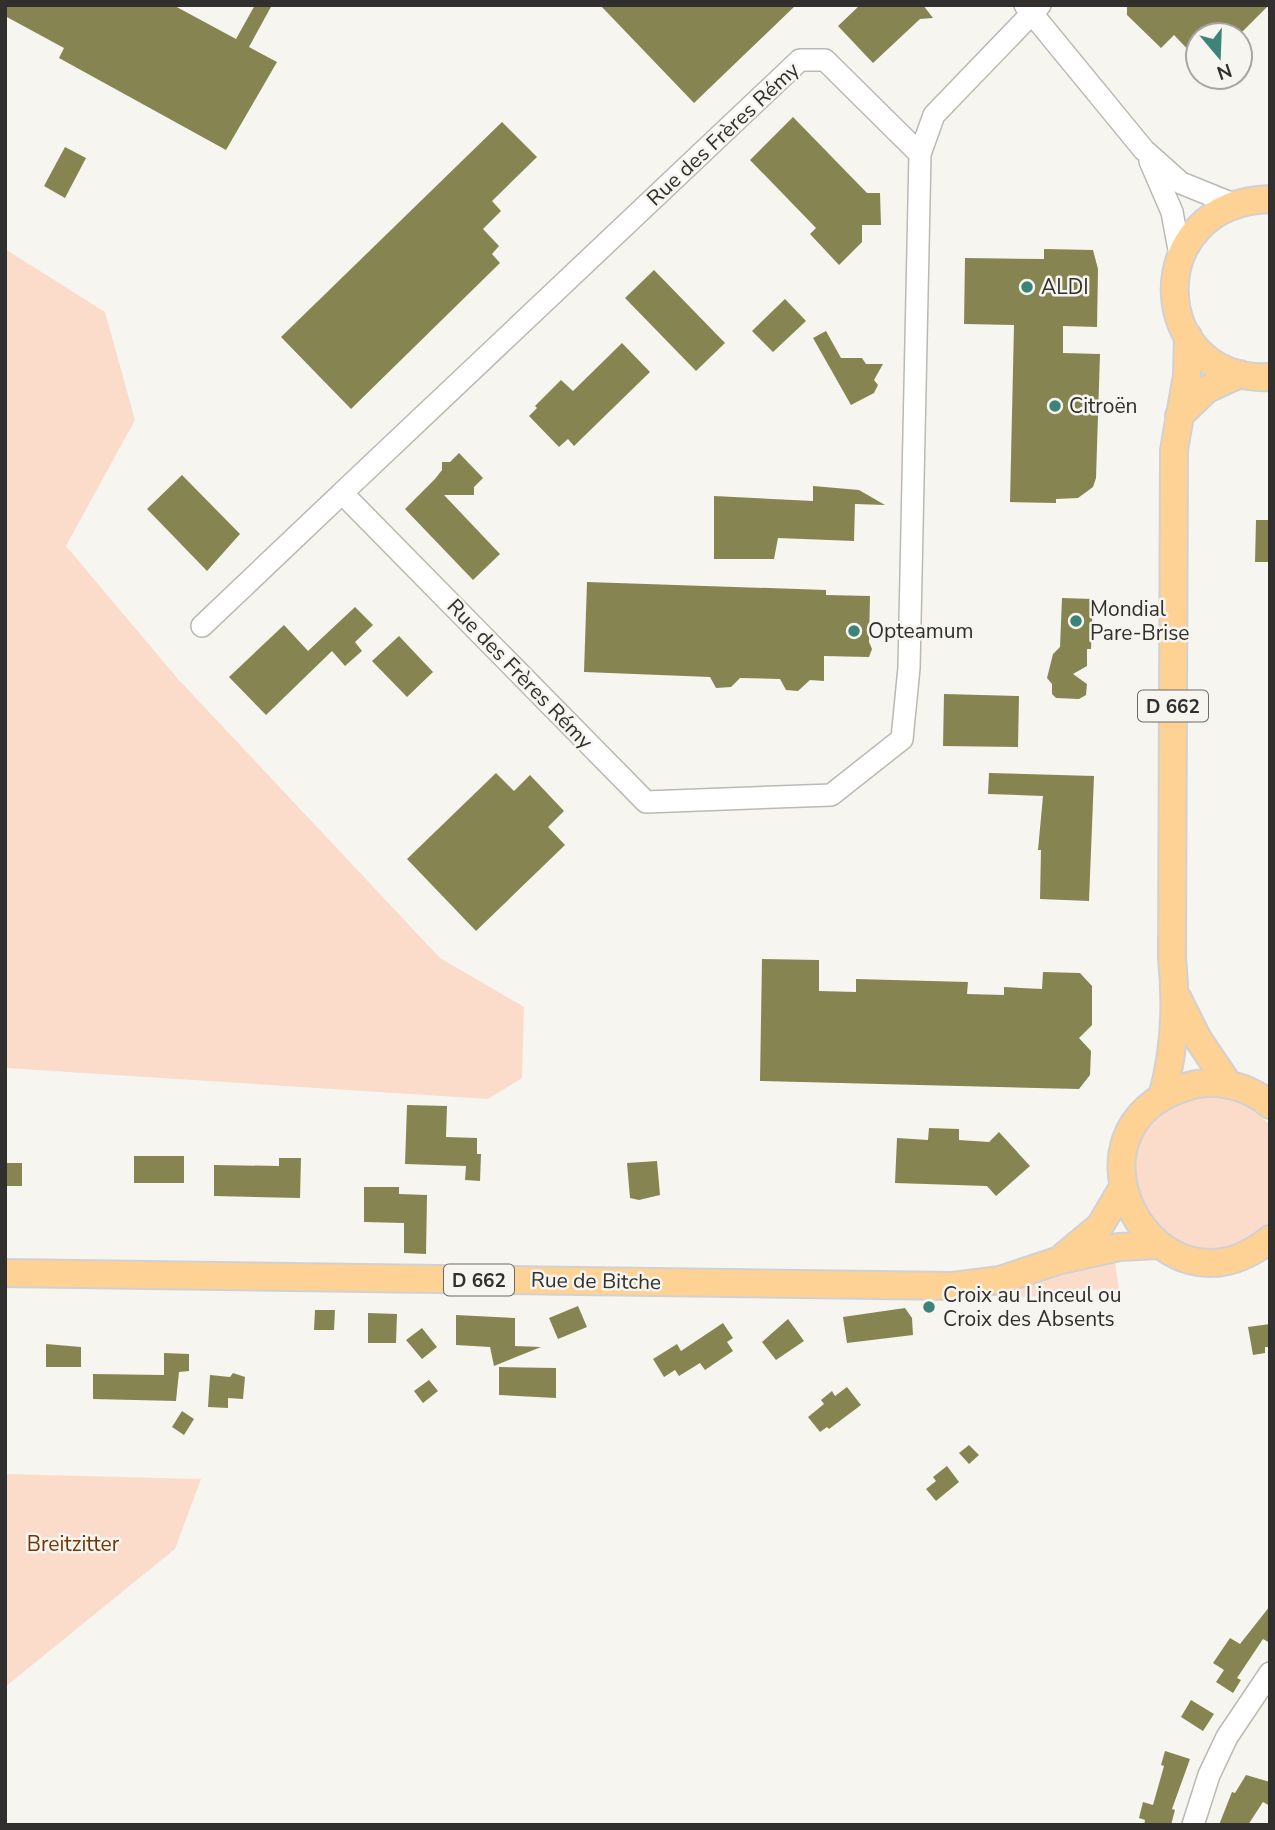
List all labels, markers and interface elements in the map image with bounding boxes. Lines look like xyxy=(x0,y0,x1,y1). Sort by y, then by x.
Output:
north arrow xyxy=(1184,21,1254,91)
street label: Rue des Frères Rémy xyxy=(641,56,805,212)
text: N xyxy=(1213,57,1235,86)
place label: ALDI xyxy=(1041,273,1089,301)
marker: ALDI xyxy=(1019,279,1035,295)
place label: Citroën xyxy=(1069,392,1138,420)
marker: Citroën xyxy=(1047,398,1063,414)
street label: Rue des Frères Rémy xyxy=(441,593,599,755)
place label: Mondial Pare-Brise xyxy=(1090,595,1189,647)
marker: Mondial Pare-Brise xyxy=(1068,613,1084,629)
place label: Opteamum xyxy=(868,617,974,645)
marker: Opteamum xyxy=(846,623,862,639)
road number: D 662 xyxy=(1138,691,1208,722)
road number: D 662 xyxy=(444,1264,514,1296)
street label: Rue de Bitche xyxy=(531,1266,661,1296)
place label: Croix au Linceul ou Croix des Absents xyxy=(943,1281,1122,1333)
marker: Croix au Linceul ou Croix des Absents xyxy=(921,1299,937,1315)
park label: Breitzitter xyxy=(27,1530,120,1558)

